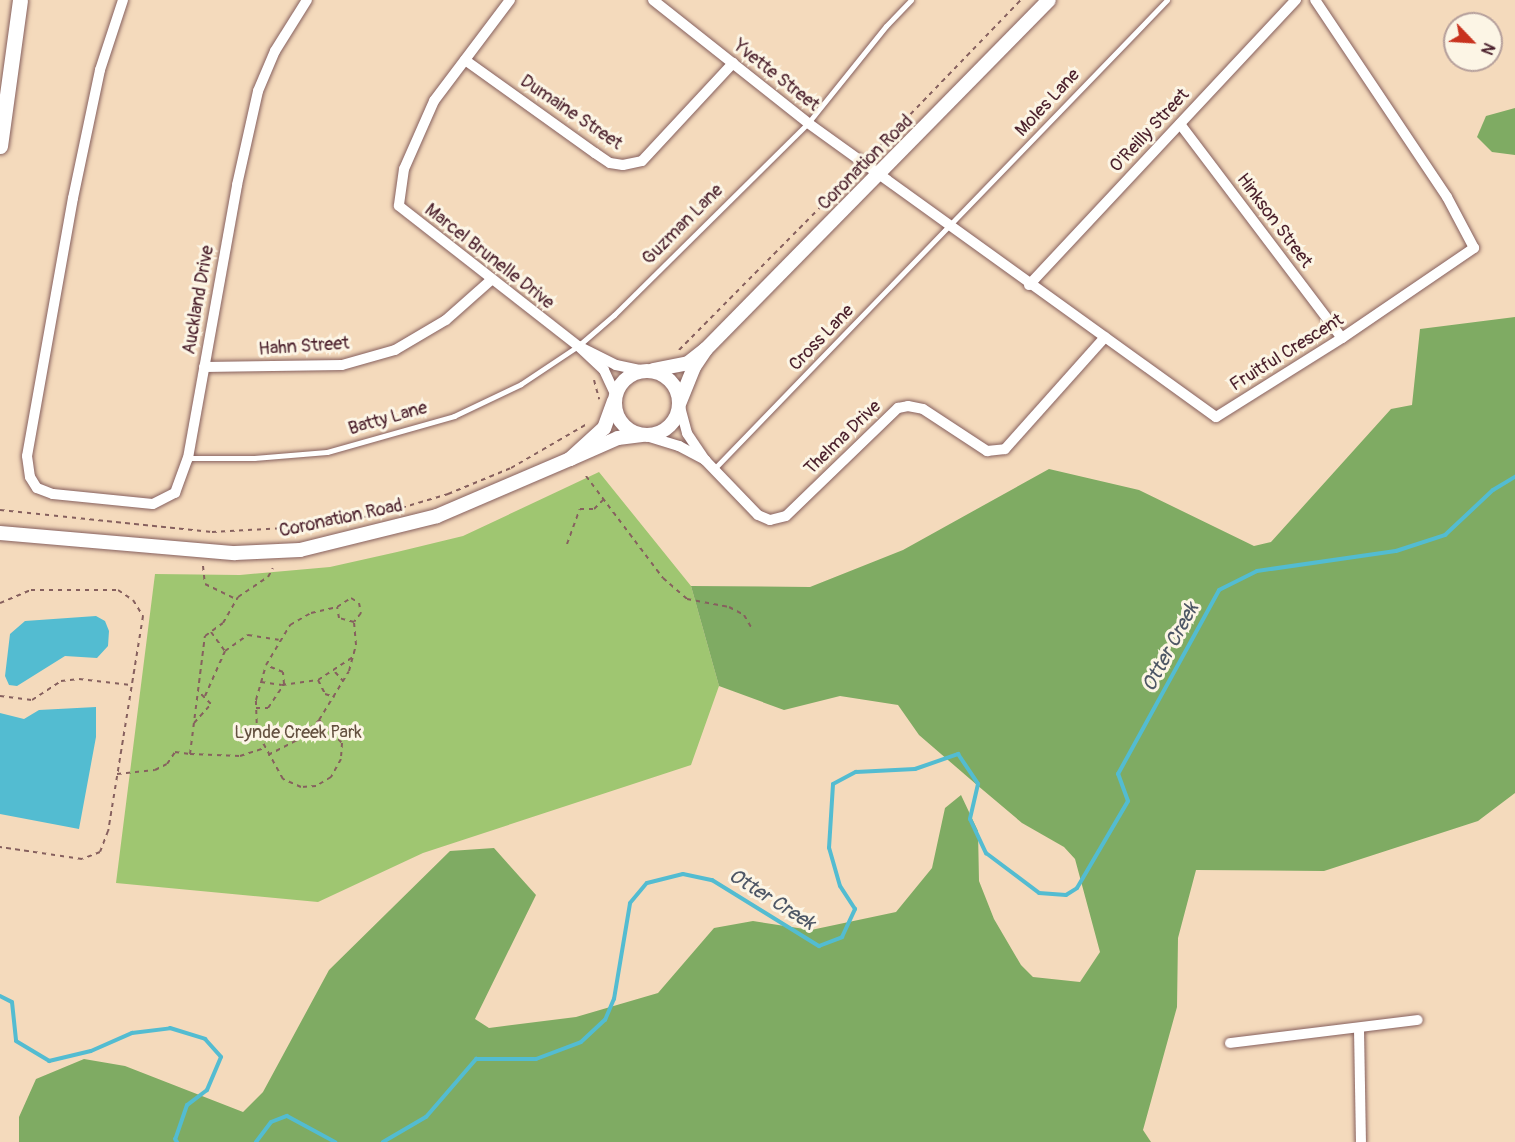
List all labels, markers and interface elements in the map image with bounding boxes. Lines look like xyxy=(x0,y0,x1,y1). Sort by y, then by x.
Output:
north arrow xyxy=(1443,12,1503,72)
street label: Yvette Street xyxy=(729,36,823,116)
text: N xyxy=(1476,40,1499,58)
street label: Moles Lane xyxy=(1011,65,1085,141)
street label: Dumaine Street xyxy=(516,71,626,155)
street label: O'Reilly Street xyxy=(1106,85,1194,177)
street label: Coronation Road xyxy=(814,111,918,215)
street label: Hinkson Street xyxy=(1232,170,1316,272)
street label: Guzman Lane xyxy=(638,180,728,270)
street label: Marcel Brunelle Drive xyxy=(420,200,558,314)
street label: Auckland Drive xyxy=(179,244,219,356)
street label: Cross Lane xyxy=(785,300,859,376)
street label: Fruitful Crescent xyxy=(1226,309,1348,397)
street label: Hahn Street xyxy=(258,333,350,361)
street label: Thelma Drive xyxy=(800,396,886,480)
street label: Batty Lane xyxy=(346,397,430,441)
street label: Coronation Road xyxy=(277,495,405,543)
water label: Otter Creek xyxy=(1137,598,1203,696)
park label: Lynde Creek Park xyxy=(234,722,362,744)
water label: Otter Creek xyxy=(724,863,820,935)

